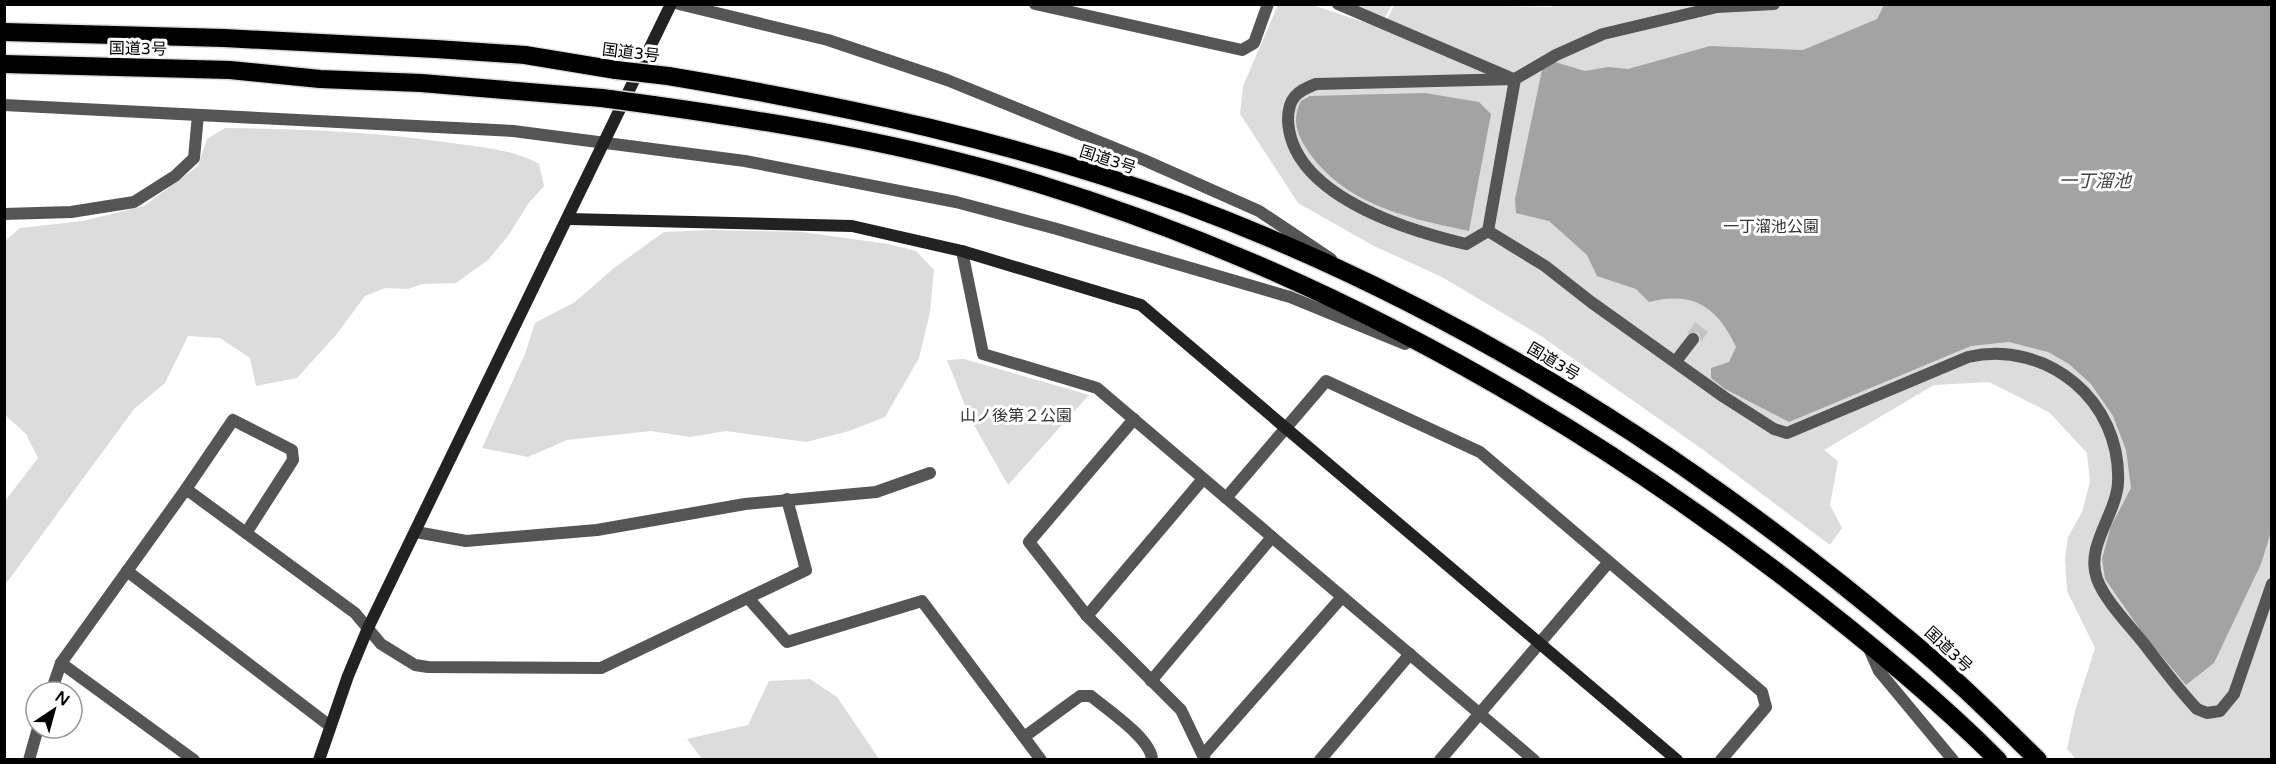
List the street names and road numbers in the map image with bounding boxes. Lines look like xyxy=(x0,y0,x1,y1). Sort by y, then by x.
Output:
street label: 国道3号 xyxy=(109,38,167,60)
street label: 国道3号 xyxy=(601,40,661,66)
street label: 国道3号 xyxy=(1077,141,1138,178)
street label: 国道3号 xyxy=(1523,338,1584,385)
street label: 国道3号 xyxy=(1920,623,1976,677)

